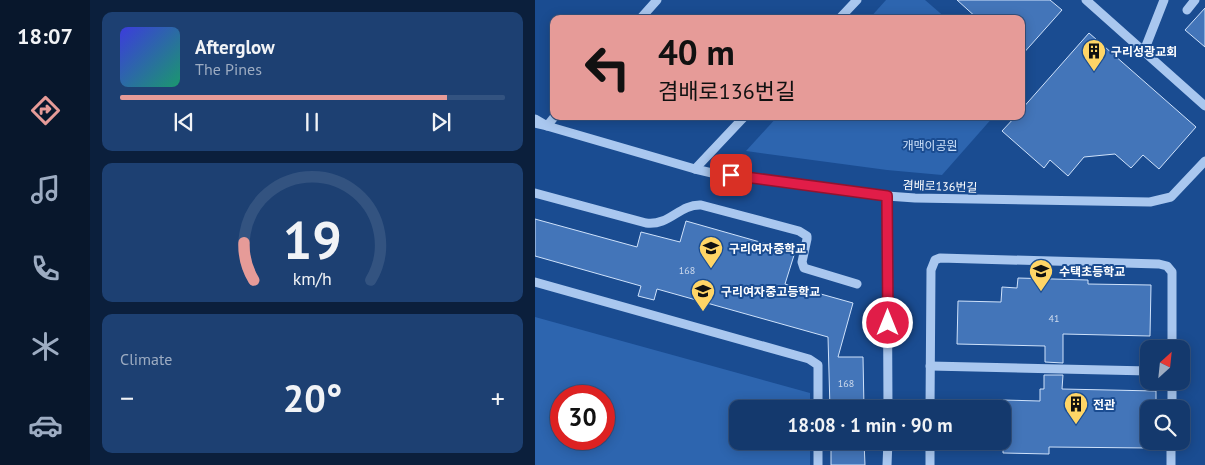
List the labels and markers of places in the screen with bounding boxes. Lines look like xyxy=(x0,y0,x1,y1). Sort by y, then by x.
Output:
building icon: 구리성광교회 xyxy=(1081,38,1107,72)
place label: 구리성광교회 xyxy=(1111,44,1177,59)
pin xyxy=(710,154,752,196)
school or university icon: 구리여자중학교 xyxy=(698,235,724,269)
place label: 구리여자중학교 xyxy=(729,241,806,256)
school or university icon: 수택초등학교 xyxy=(1028,258,1054,292)
place label: 수택초등학교 xyxy=(1059,264,1125,279)
school or university icon: 구리여자중고등학교 xyxy=(690,278,716,312)
place label: 구리여자중고등학교 xyxy=(721,284,820,299)
building icon: 전관 xyxy=(1063,391,1089,425)
place label: 전관 xyxy=(1093,397,1115,412)

